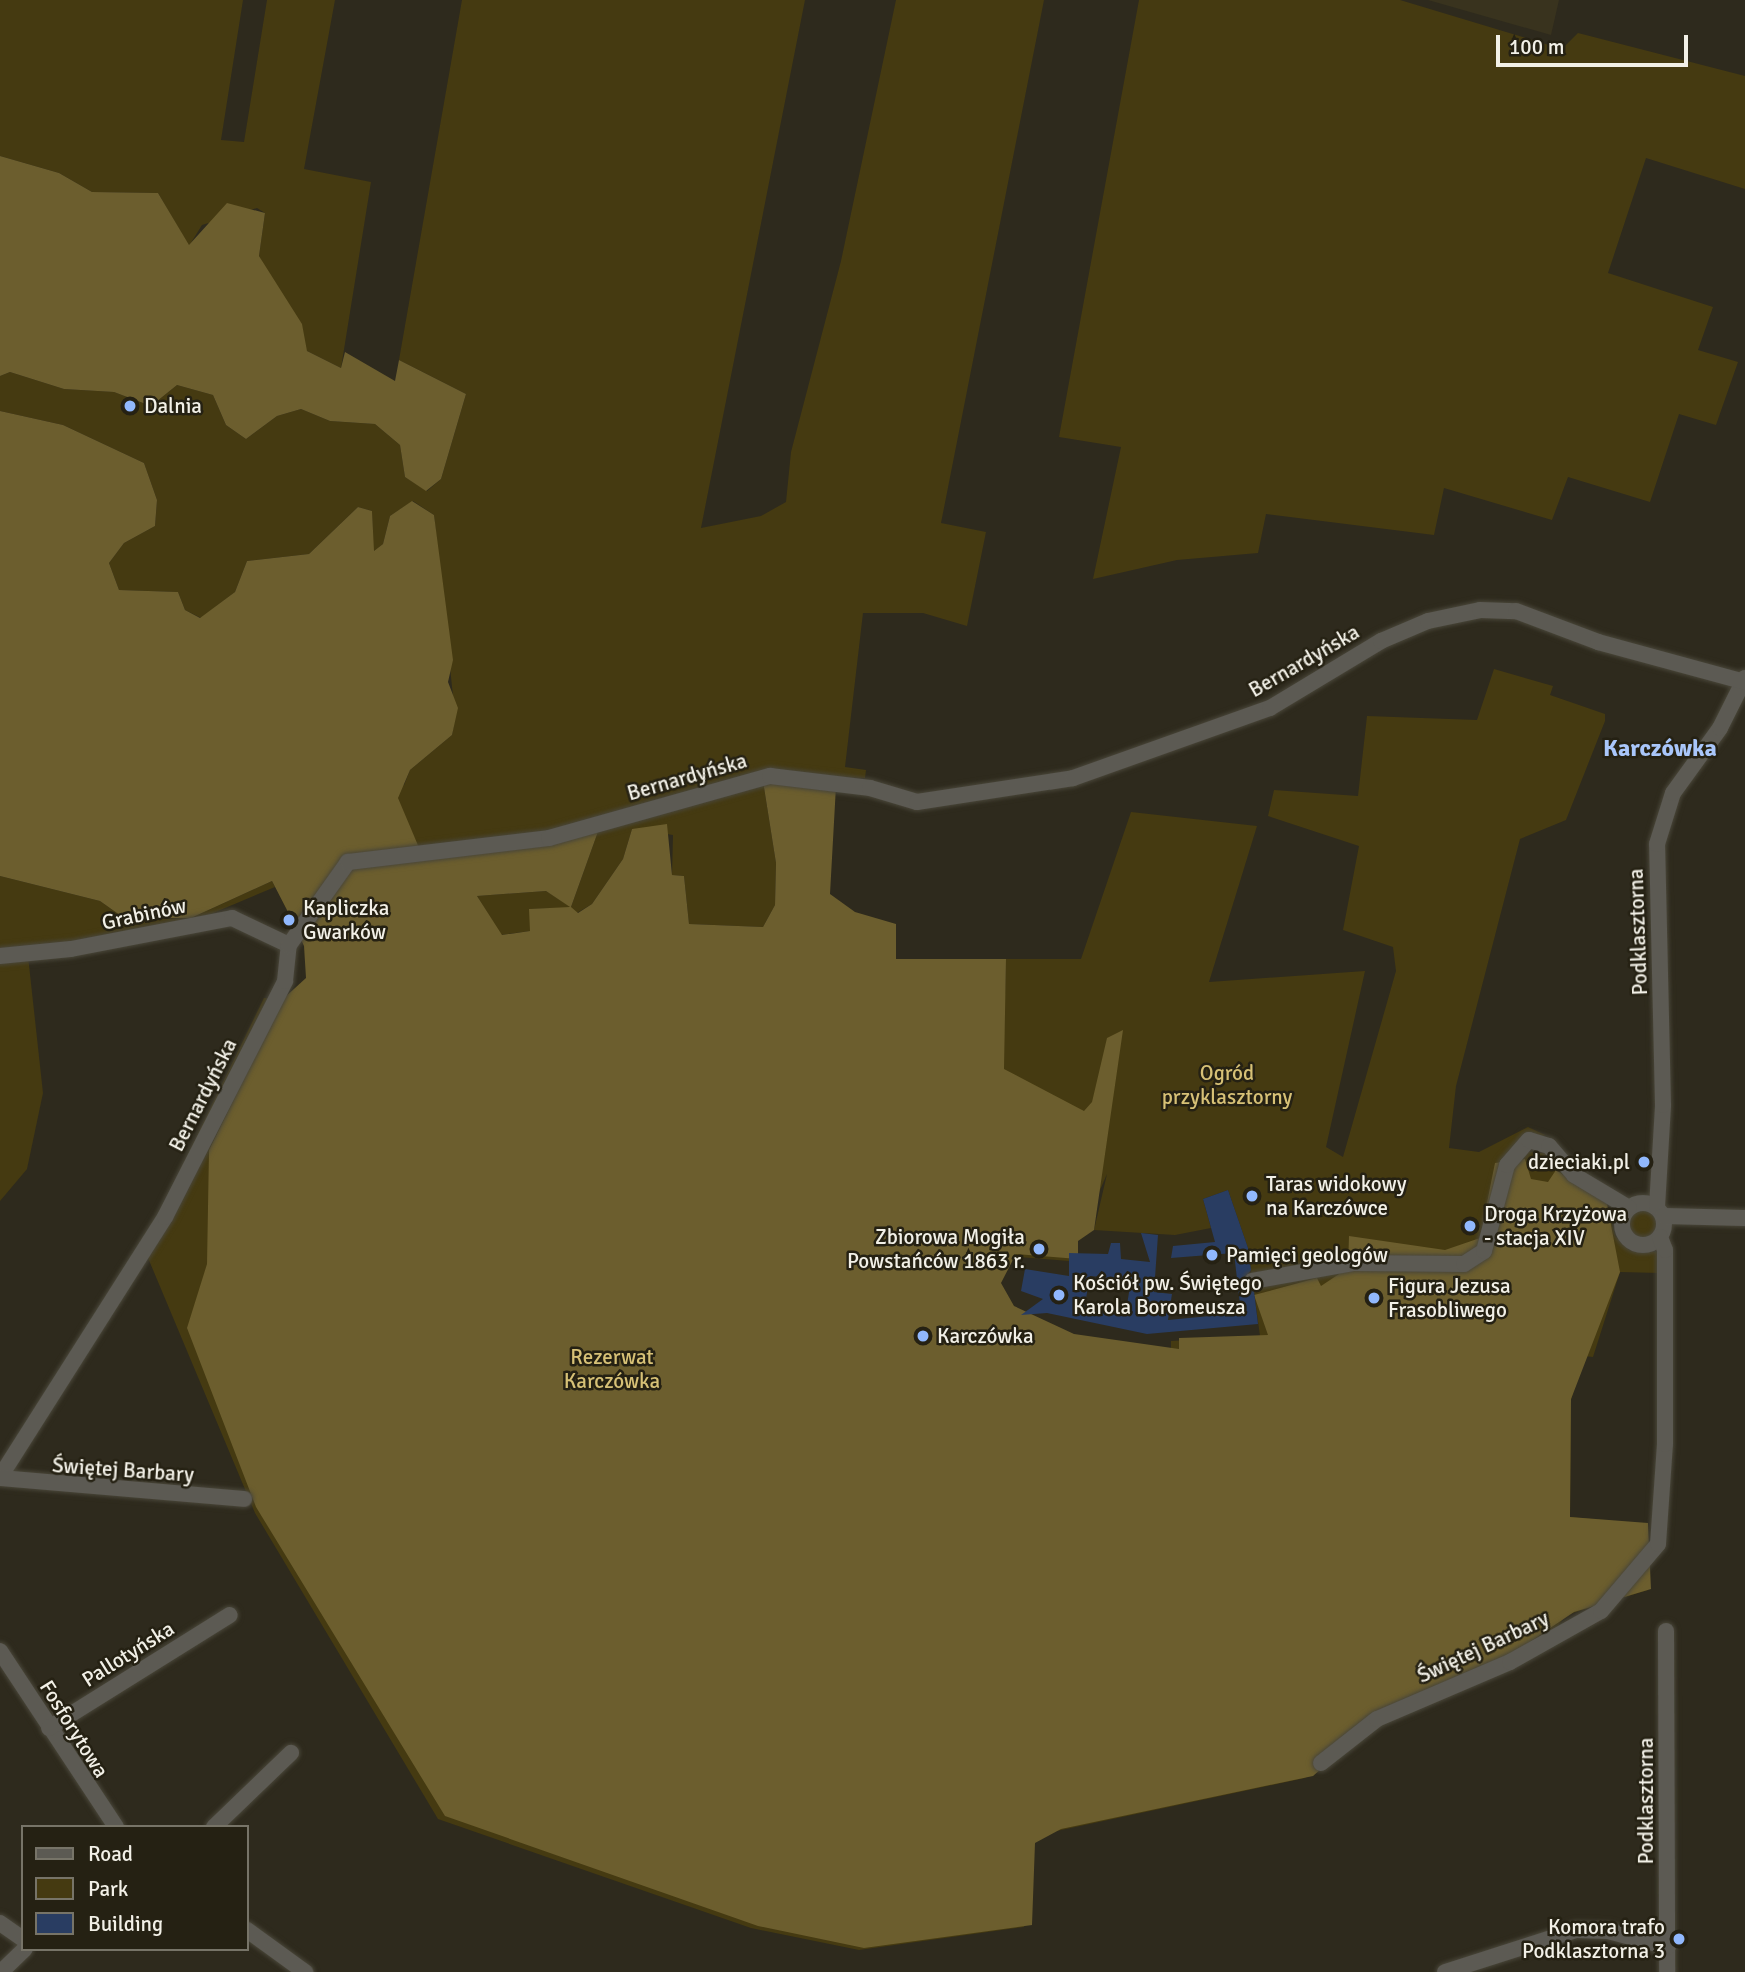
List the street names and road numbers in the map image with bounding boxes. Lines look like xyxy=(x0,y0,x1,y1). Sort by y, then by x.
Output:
street label: Bernardyńska xyxy=(1244,619,1364,703)
street label: Bernardyńska xyxy=(624,748,750,806)
street label: Podklasztorna xyxy=(1623,868,1653,996)
street label: Grabinów xyxy=(99,893,189,935)
street label: Bernardyńska xyxy=(164,1034,242,1156)
street label: Świętej Barbary xyxy=(51,1452,195,1488)
street label: Świętej Barbary xyxy=(1413,1606,1553,1688)
street label: Pallotyńska xyxy=(77,1616,179,1692)
street label: Fosforytowa xyxy=(34,1676,114,1782)
street label: Podklasztorna xyxy=(1633,1738,1659,1864)

